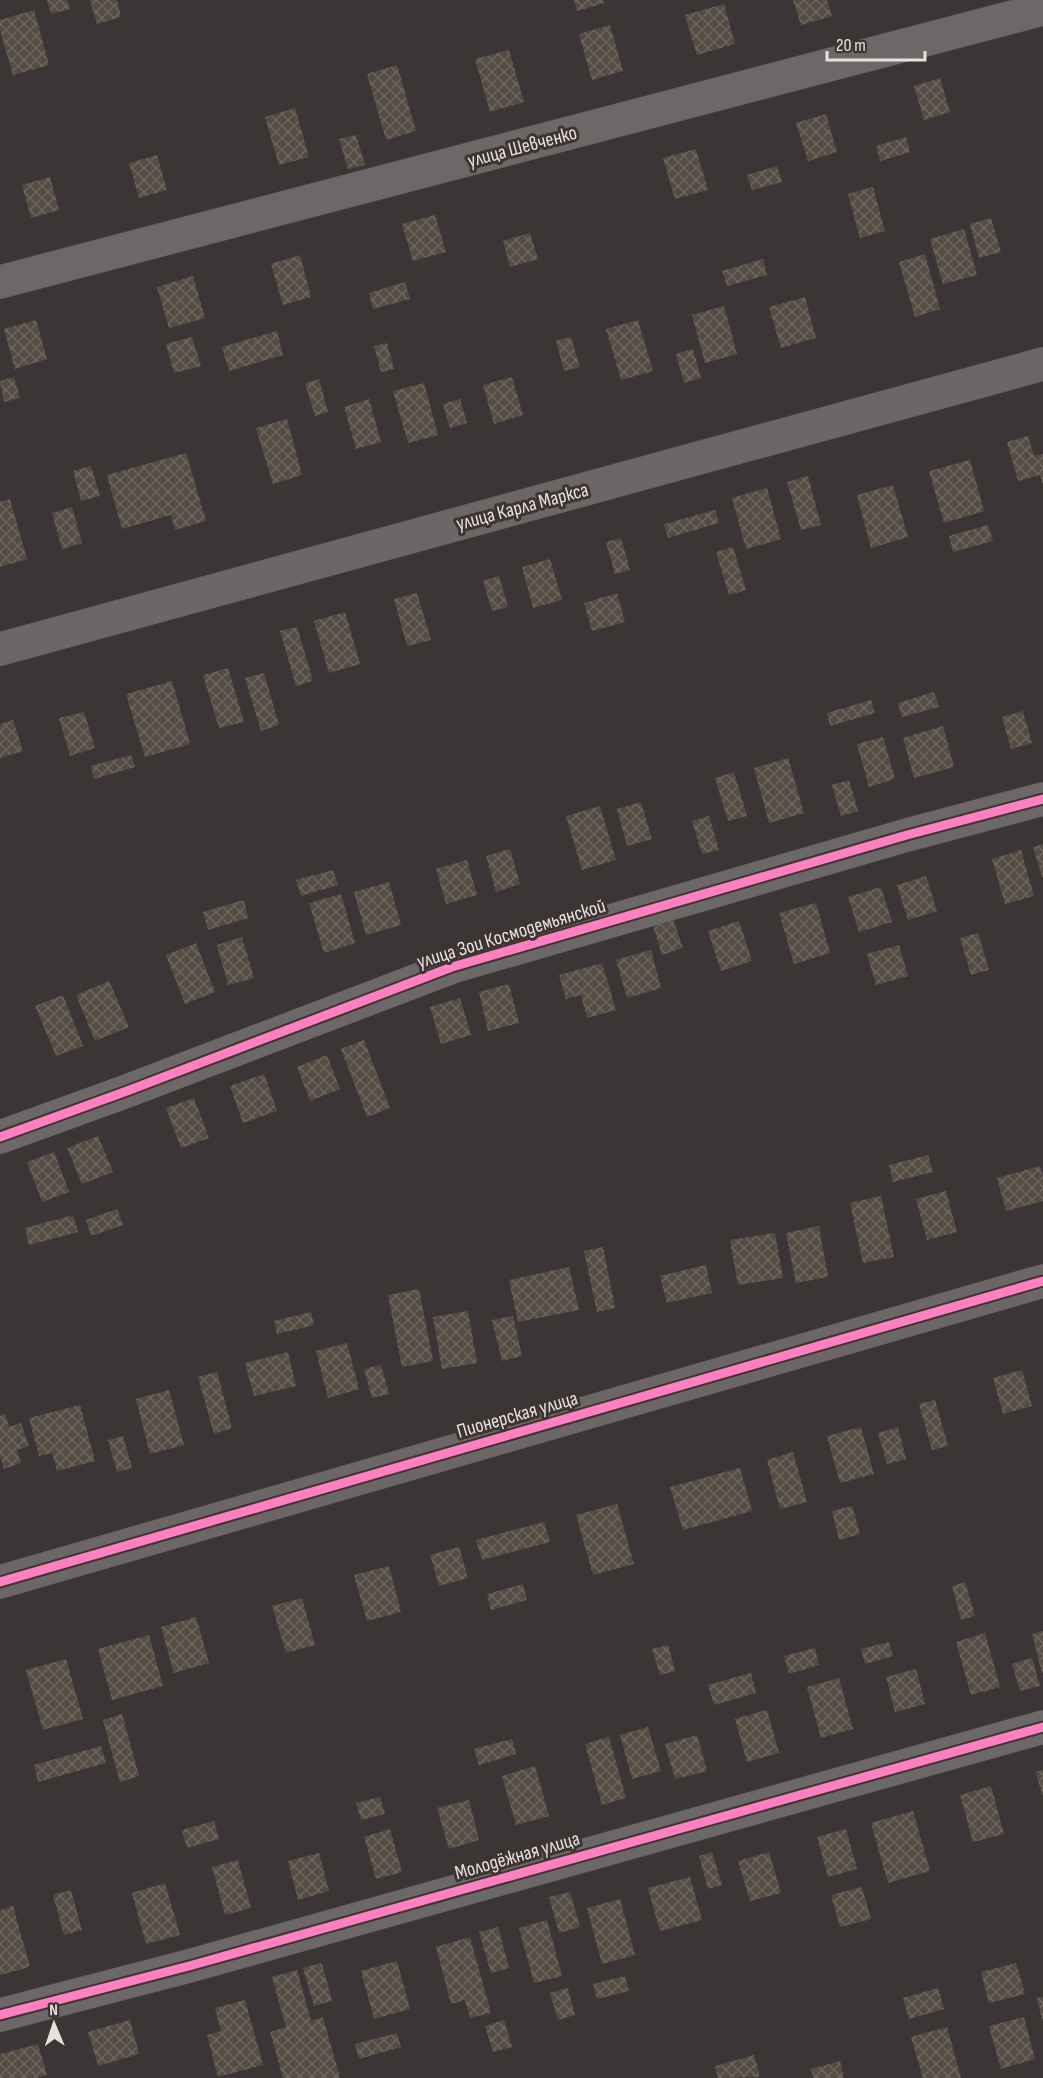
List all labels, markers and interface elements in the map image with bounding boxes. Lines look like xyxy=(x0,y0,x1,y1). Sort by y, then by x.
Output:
scale bar xyxy=(827,24,924,62)
text: 20 m xyxy=(836,35,866,56)
street label: улица Шевченко xyxy=(465,121,580,173)
street label: улица Карла Маркса xyxy=(453,478,591,536)
street label: улица Зои Космодемьянской xyxy=(414,894,609,974)
street label: Пионерская улица xyxy=(454,1386,581,1444)
street label: Молодёжная улица xyxy=(452,1827,582,1885)
north arrow xyxy=(24,1994,84,2054)
text: N xyxy=(49,2001,58,2020)

